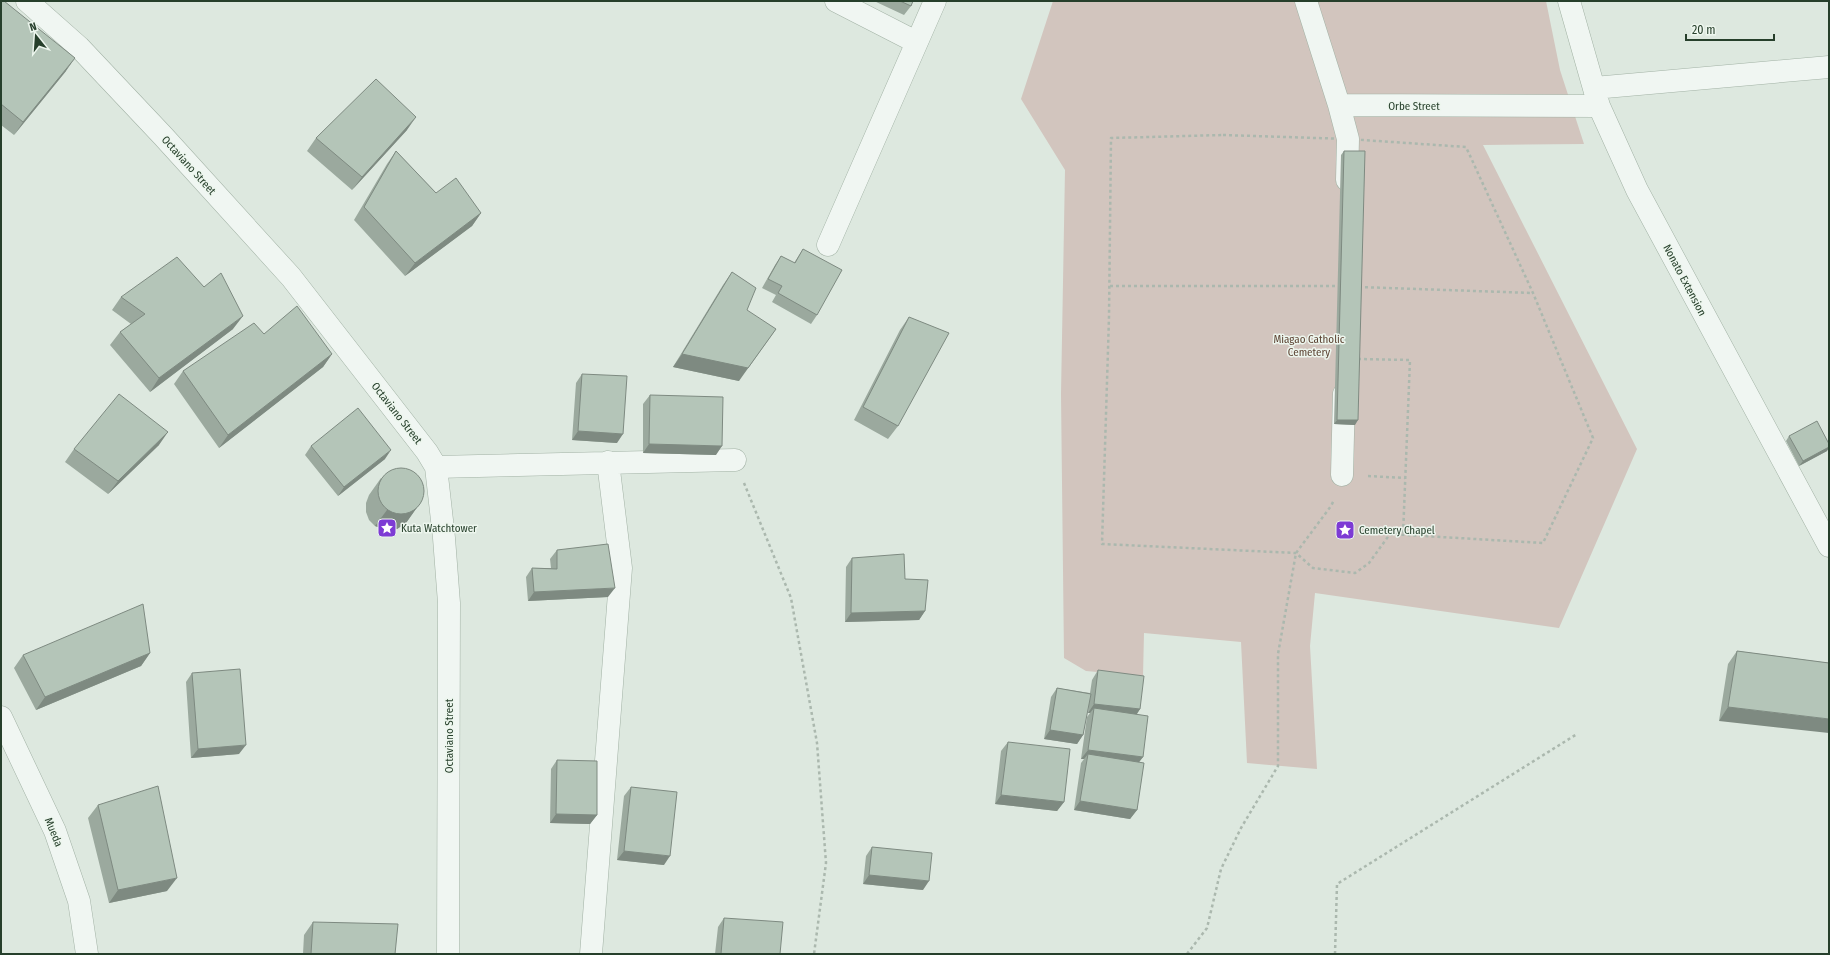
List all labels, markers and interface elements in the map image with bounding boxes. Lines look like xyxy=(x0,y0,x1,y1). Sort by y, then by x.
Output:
north arrow xyxy=(16,16,56,56)
scale bar xyxy=(1686,16,1774,42)
text: N xyxy=(28,20,38,34)
text: 20 m xyxy=(1692,23,1716,37)
street label: Orbe Street xyxy=(1388,100,1440,113)
street label: Octaviano Street xyxy=(159,133,219,198)
street label: Nonato Extension xyxy=(1660,242,1709,318)
park label: Miagao Catholic Cemetery xyxy=(1273,333,1345,359)
street label: Octaviano Street xyxy=(369,380,425,447)
place icon: Kuta Watchtower xyxy=(376,517,398,539)
place icon: Cemetery Chapel xyxy=(1334,519,1356,541)
place label: Kuta Watchtower xyxy=(401,522,477,535)
place label: Cemetery Chapel xyxy=(1359,524,1435,537)
street label: Octaviano Street xyxy=(443,698,456,773)
street label: Mueda xyxy=(42,816,65,849)

